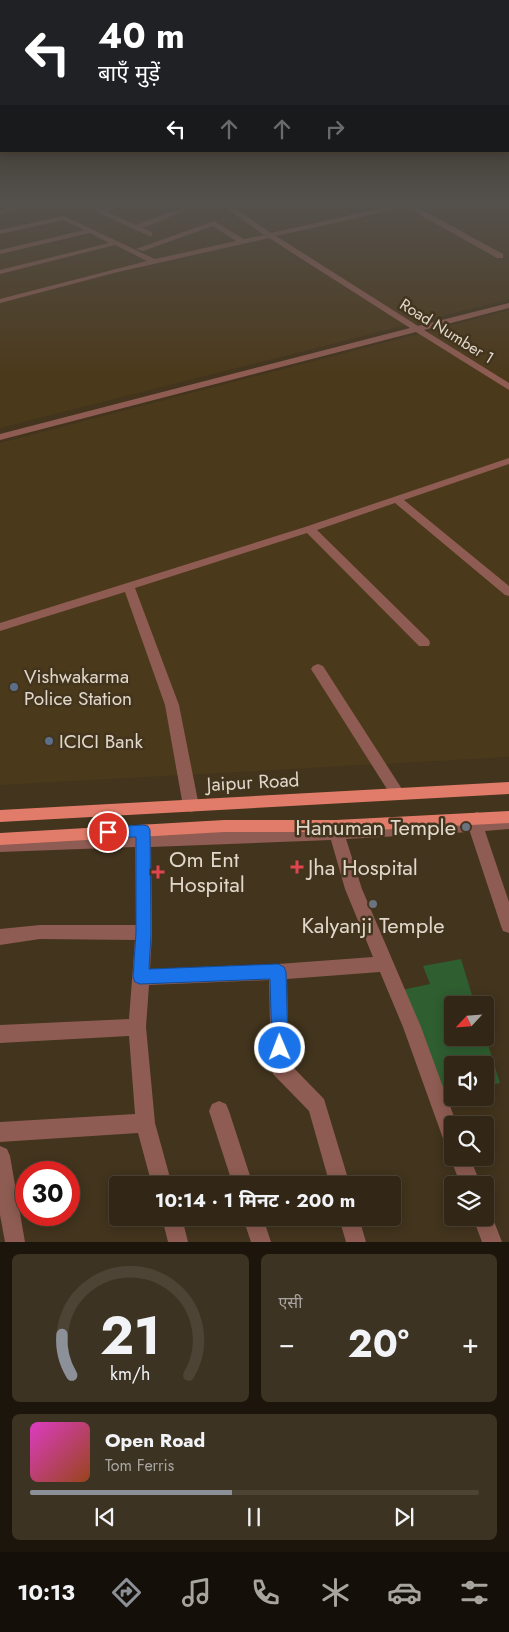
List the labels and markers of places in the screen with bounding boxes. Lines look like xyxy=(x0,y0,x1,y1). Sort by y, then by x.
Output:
place label: Vishwakarma Police Station xyxy=(24,663,132,712)
marker: Vishwakarma Police Station xyxy=(8,681,20,693)
place label: ICICI Bank xyxy=(59,728,143,755)
marker: ICICI Bank xyxy=(43,735,55,747)
pin xyxy=(87,811,129,853)
place label: Hanuman Temple xyxy=(295,811,456,843)
marker: Hanuman Temple xyxy=(460,821,472,833)
place label: Om Ent Hospital xyxy=(169,843,245,900)
place label: Jha Hospital xyxy=(305,851,418,883)
marker: Jha Hospital xyxy=(290,860,304,874)
marker: Om Ent Hospital xyxy=(151,865,165,879)
marker: Kalyanji Temple xyxy=(367,898,379,910)
place label: Kalyanji Temple xyxy=(301,909,445,941)

